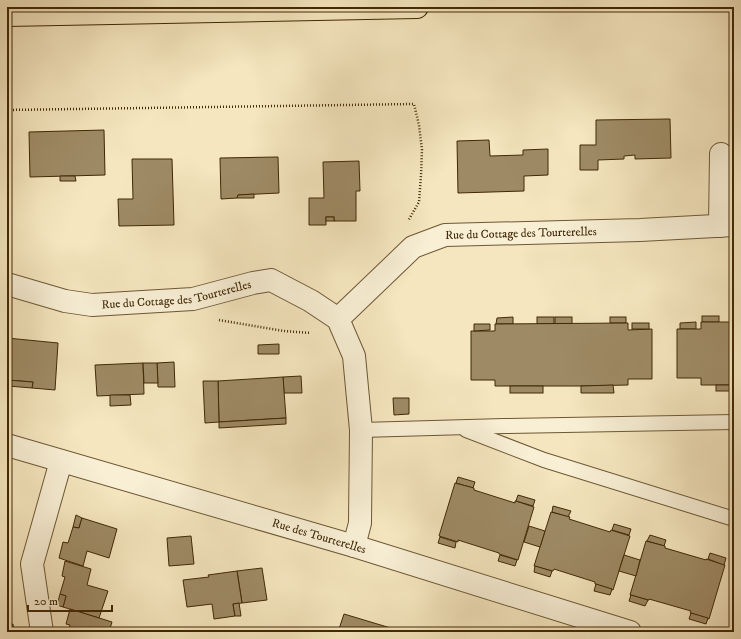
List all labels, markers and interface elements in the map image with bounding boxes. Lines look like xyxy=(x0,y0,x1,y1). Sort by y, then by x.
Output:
street label: Rue du Cottage des Tourterelles xyxy=(445,224,597,242)
street label: Rue du Cottage des Tourterelles xyxy=(101,276,253,312)
street label: Rue des Tourterelles xyxy=(270,515,368,557)
scale bar xyxy=(28,587,112,613)
text: 20 m xyxy=(34,594,58,609)

